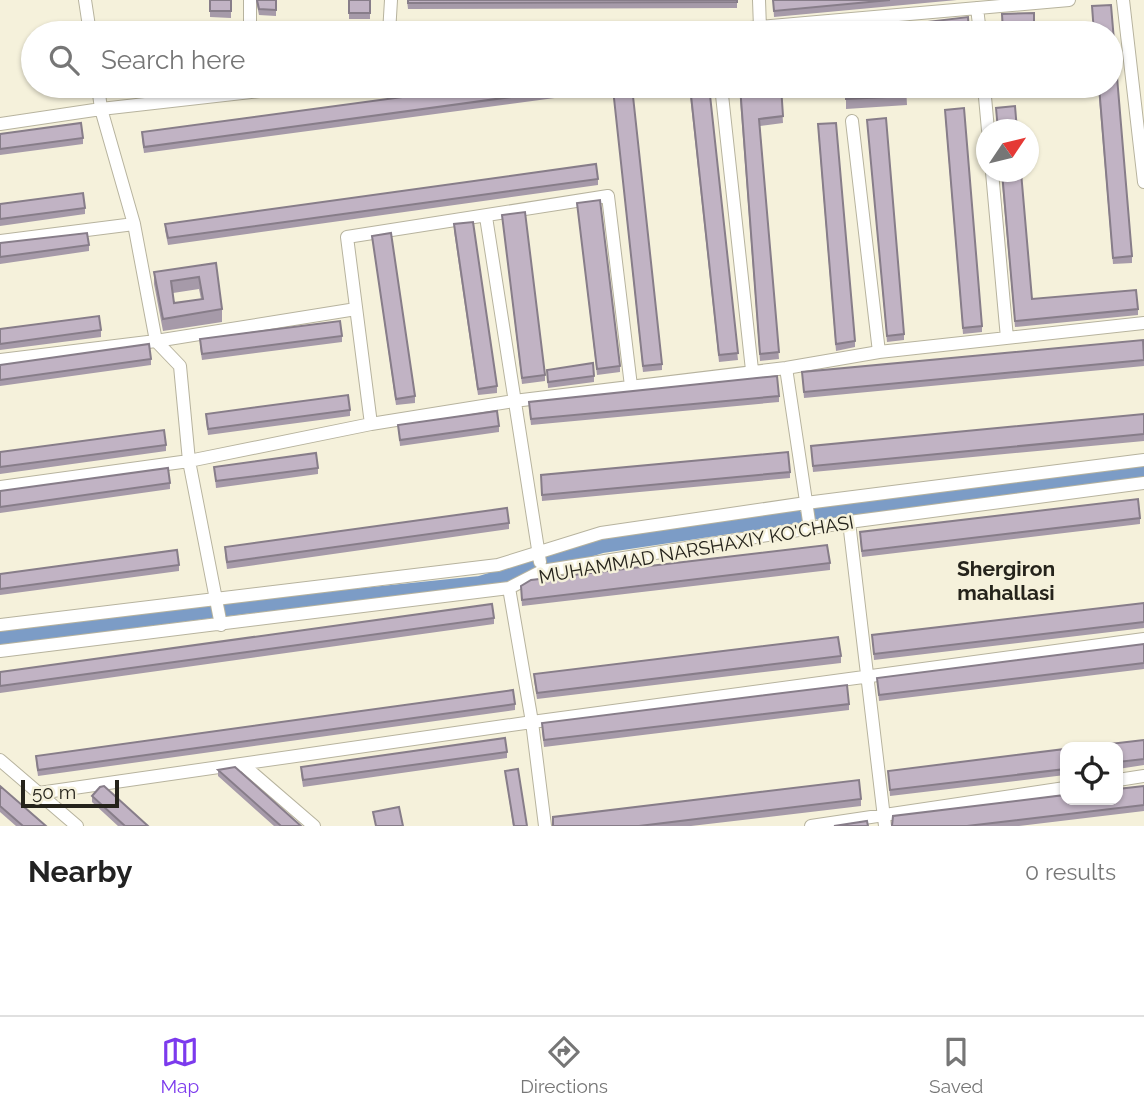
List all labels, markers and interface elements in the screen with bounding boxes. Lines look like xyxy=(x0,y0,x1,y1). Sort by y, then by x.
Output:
search box xyxy=(21,21,1123,98)
icon: search xyxy=(45,41,83,79)
text: Search here xyxy=(101,45,245,75)
north arrow xyxy=(976,119,1039,182)
street label: MUHAMMAD NARSHAXIY KO'CHASI xyxy=(537,510,855,588)
district label: Shergiron mahallasi xyxy=(957,556,1055,605)
map controls xyxy=(1060,742,1123,805)
button: locate xyxy=(1060,742,1123,805)
scale bar xyxy=(21,777,119,809)
text: 50 m xyxy=(32,781,76,803)
text: Nearby xyxy=(28,854,132,889)
text: 0 results xyxy=(1025,858,1116,885)
tab: Map xyxy=(161,1033,199,1097)
tab: Directions xyxy=(520,1033,608,1097)
tab: Saved xyxy=(929,1033,983,1097)

